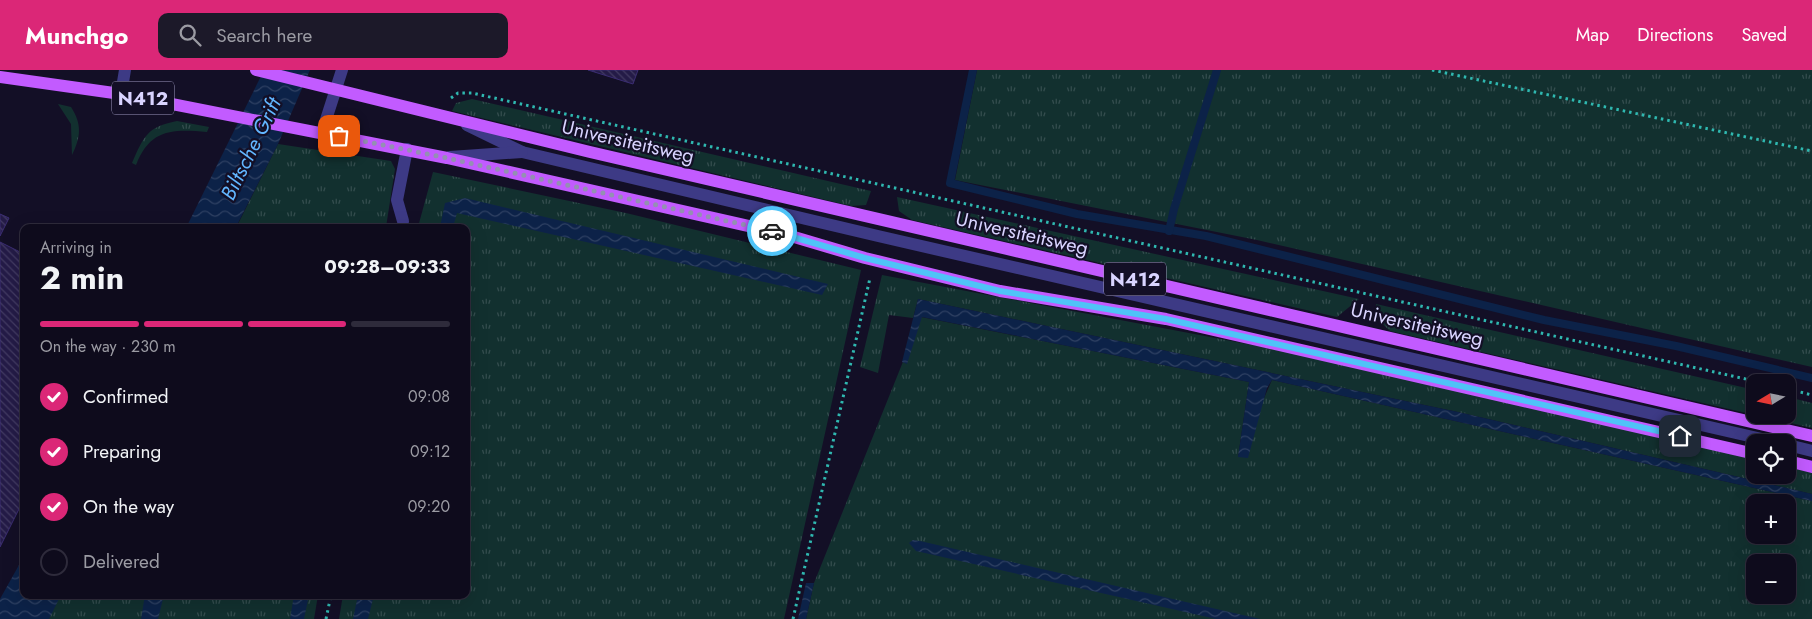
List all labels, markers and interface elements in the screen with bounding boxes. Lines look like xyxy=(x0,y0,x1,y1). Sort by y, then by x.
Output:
search box xyxy=(158,13,508,58)
text: Munchgo xyxy=(25,18,128,53)
icon: search xyxy=(176,21,204,49)
text: Search here xyxy=(216,22,312,49)
text: Map xyxy=(1576,22,1609,48)
text: Directions xyxy=(1637,22,1713,48)
text: Saved xyxy=(1741,22,1787,48)
road number: N412 xyxy=(112,82,174,114)
water label: Biltsche Grift xyxy=(213,92,289,205)
street label: Universiteitsweg xyxy=(559,112,697,171)
pin xyxy=(318,115,360,157)
icon: bag xyxy=(325,122,353,150)
street label: Universiteitsweg xyxy=(953,204,1091,263)
courier xyxy=(747,206,797,256)
icon: car xyxy=(758,217,786,245)
text: Arriving in xyxy=(40,236,112,259)
text: 09:28–09:33 xyxy=(324,253,450,280)
text: 2 min xyxy=(40,255,124,301)
road number: N412 xyxy=(1104,262,1166,295)
street label: Universiteitsweg xyxy=(1348,295,1486,354)
text: On the way · 230 m xyxy=(40,335,176,358)
north arrow xyxy=(1746,374,1796,424)
map controls xyxy=(1746,374,1796,604)
icon: check xyxy=(40,383,68,411)
text: Confirmed xyxy=(83,383,169,410)
text: 09:08 xyxy=(408,385,450,408)
pin xyxy=(1659,415,1701,457)
icon: home xyxy=(1666,422,1694,450)
button: locate xyxy=(1746,434,1796,484)
icon: check xyxy=(40,438,68,466)
text: Preparing xyxy=(83,438,161,465)
text: 09:12 xyxy=(410,440,450,463)
icon: check xyxy=(40,493,68,521)
text: On the way xyxy=(83,493,174,520)
button: + xyxy=(1746,494,1796,544)
text: 09:20 xyxy=(408,495,450,518)
text: Delivered xyxy=(83,548,160,575)
button: − xyxy=(1746,554,1796,604)

